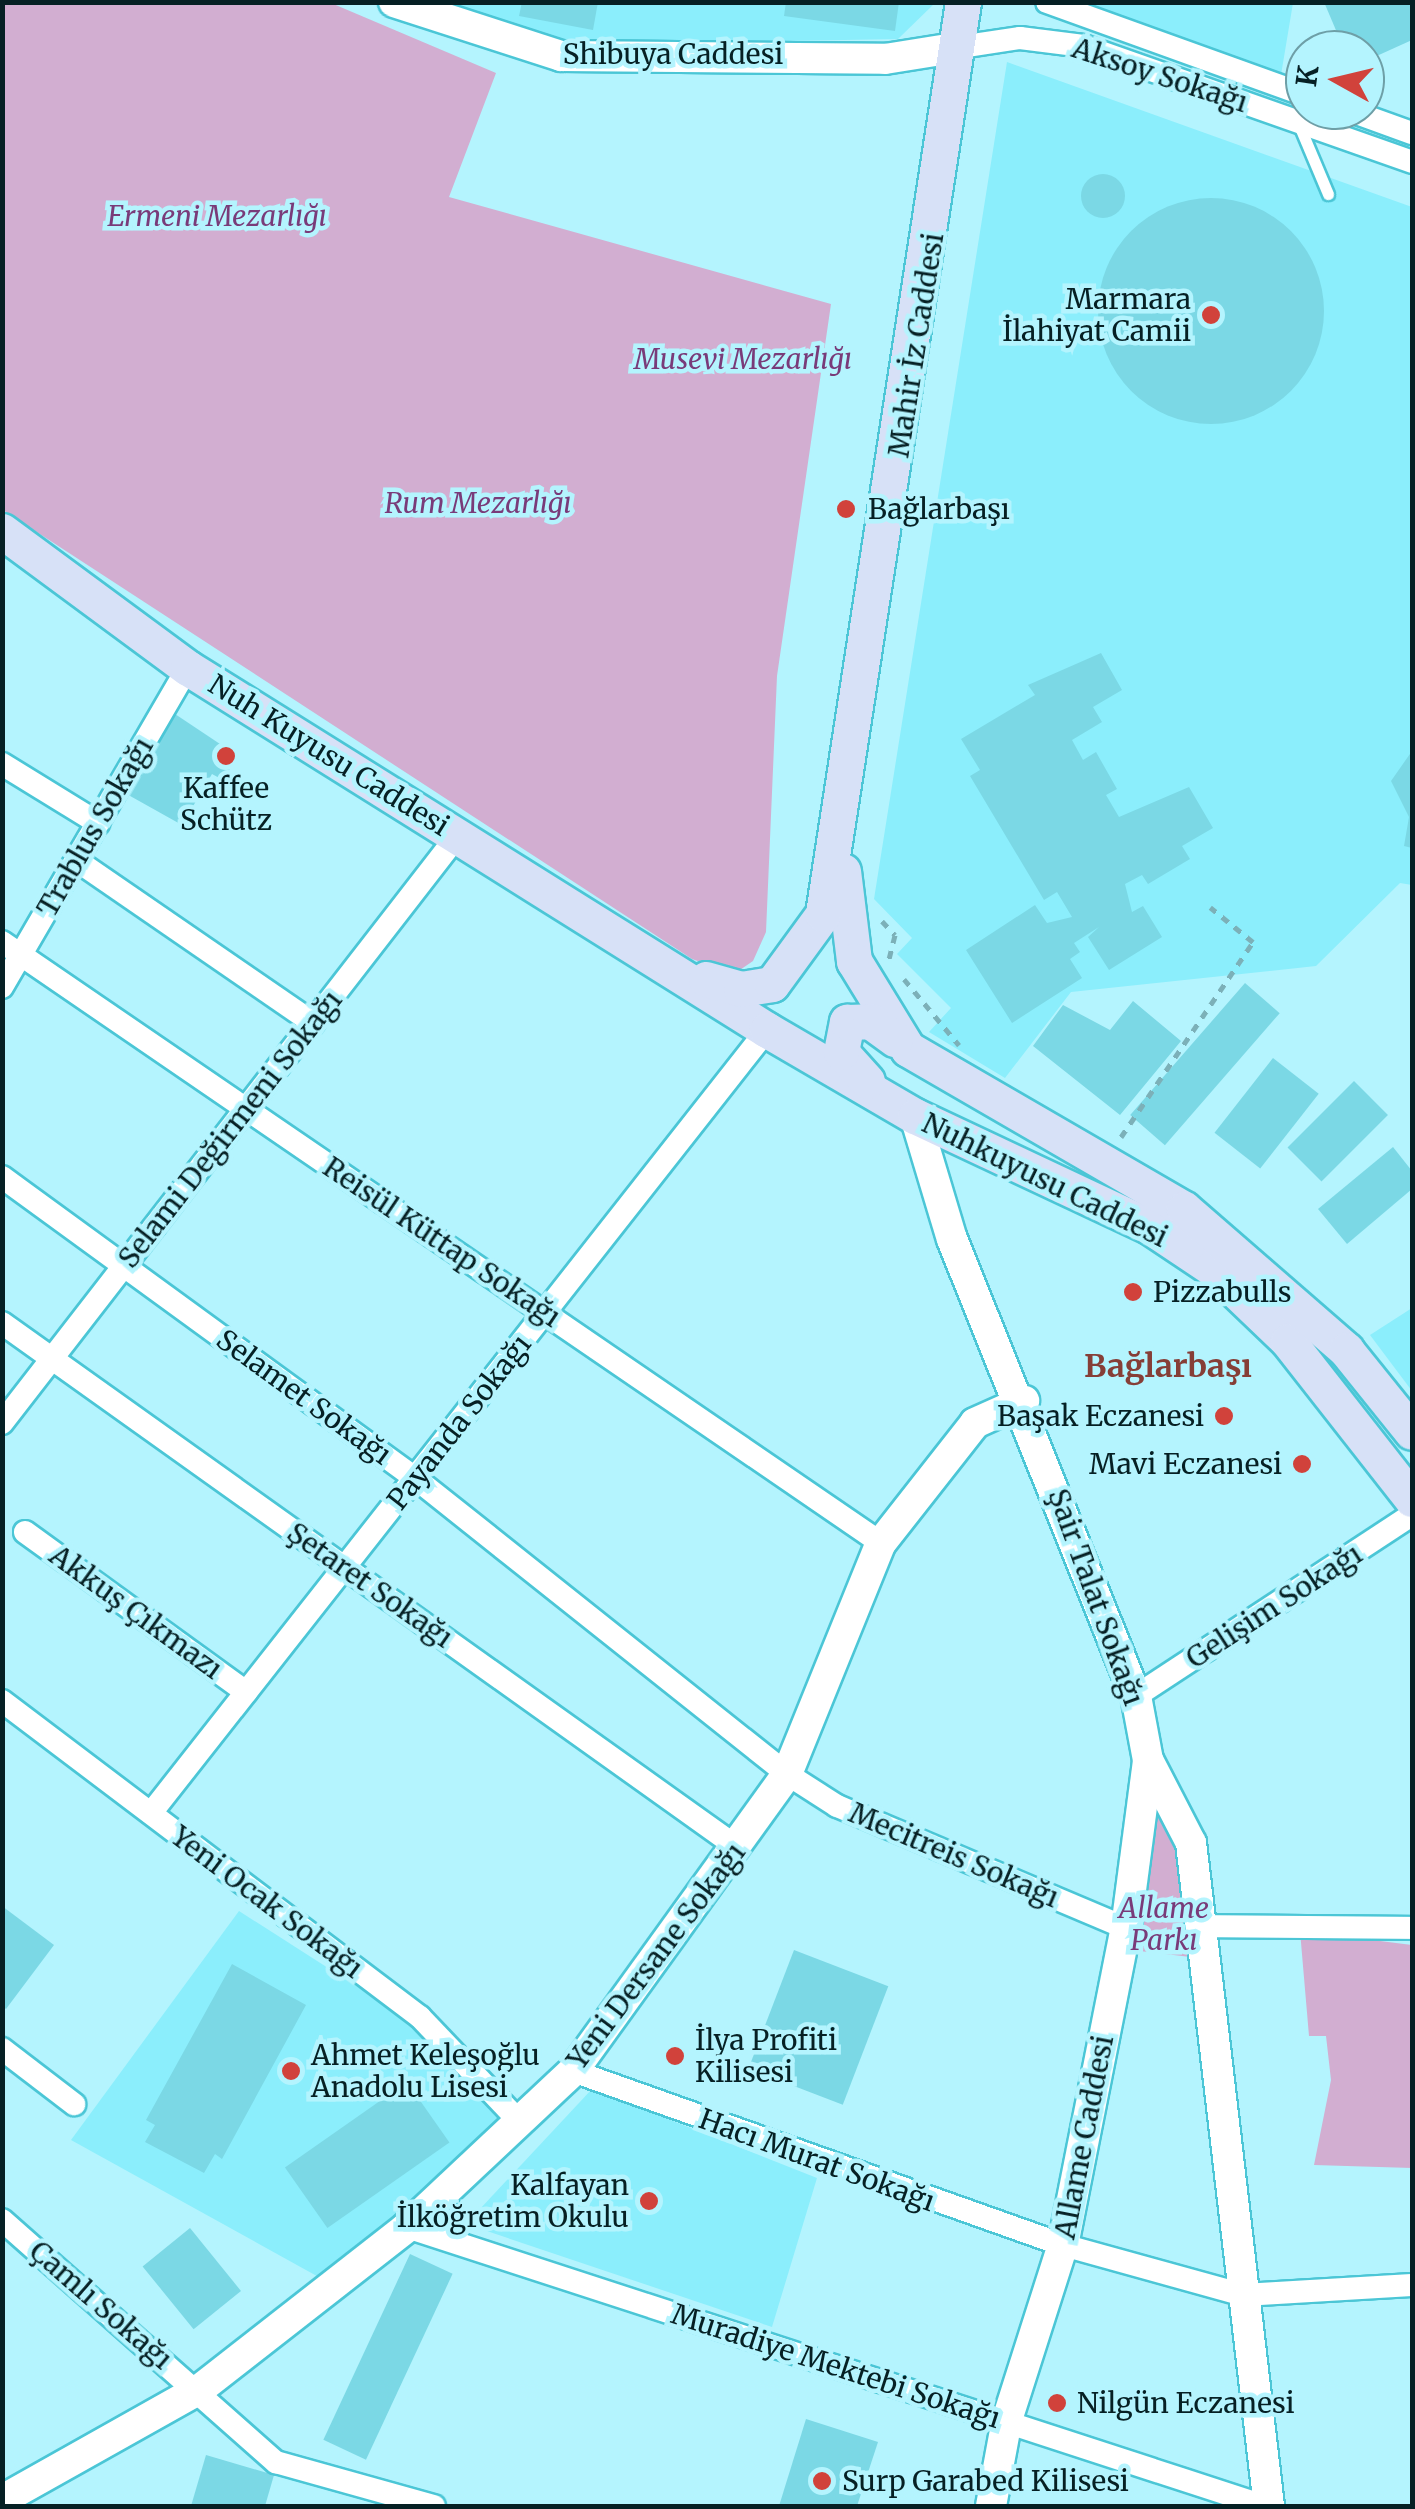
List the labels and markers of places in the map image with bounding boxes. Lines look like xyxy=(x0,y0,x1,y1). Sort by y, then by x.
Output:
place label: Marmara İlahiyat Camii xyxy=(1002,282,1191,348)
marker: Marmara İlahiyat Camii xyxy=(1200,304,1222,326)
place label: Bağlarbaşı xyxy=(868,492,1010,526)
marker: Bağlarbaşı xyxy=(833,496,859,522)
marker: Kaffee Schütz xyxy=(215,745,237,767)
place label: Kaffee Schütz xyxy=(180,771,272,837)
place label: Pizzabulls xyxy=(1153,1275,1291,1309)
marker: Pizzabulls xyxy=(1122,1281,1144,1303)
place label: Başak Eczanesi xyxy=(997,1399,1204,1433)
marker: Başak Eczanesi xyxy=(1213,1405,1235,1427)
place label: Mavi Eczanesi xyxy=(1089,1447,1282,1481)
marker: Mavi Eczanesi xyxy=(1291,1453,1313,1475)
place label: İlya Profiti Kilisesi xyxy=(695,2023,837,2089)
place label: Ahmet Keleşoğlu Anadolu Lisesi xyxy=(311,2038,540,2104)
marker: İlya Profiti Kilisesi xyxy=(664,2045,686,2067)
marker: Ahmet Keleşoğlu Anadolu Lisesi xyxy=(280,2060,302,2082)
place label: Kalfayan İlköğretim Okulu xyxy=(397,2168,629,2234)
marker: Kalfayan İlköğretim Okulu xyxy=(638,2190,660,2212)
place label: Nilgün Eczanesi xyxy=(1077,2386,1294,2420)
marker: Nilgün Eczanesi xyxy=(1046,2392,1068,2414)
place label: Surp Garabed Kilisesi xyxy=(842,2464,1129,2498)
marker: Surp Garabed Kilisesi xyxy=(811,2470,833,2492)

